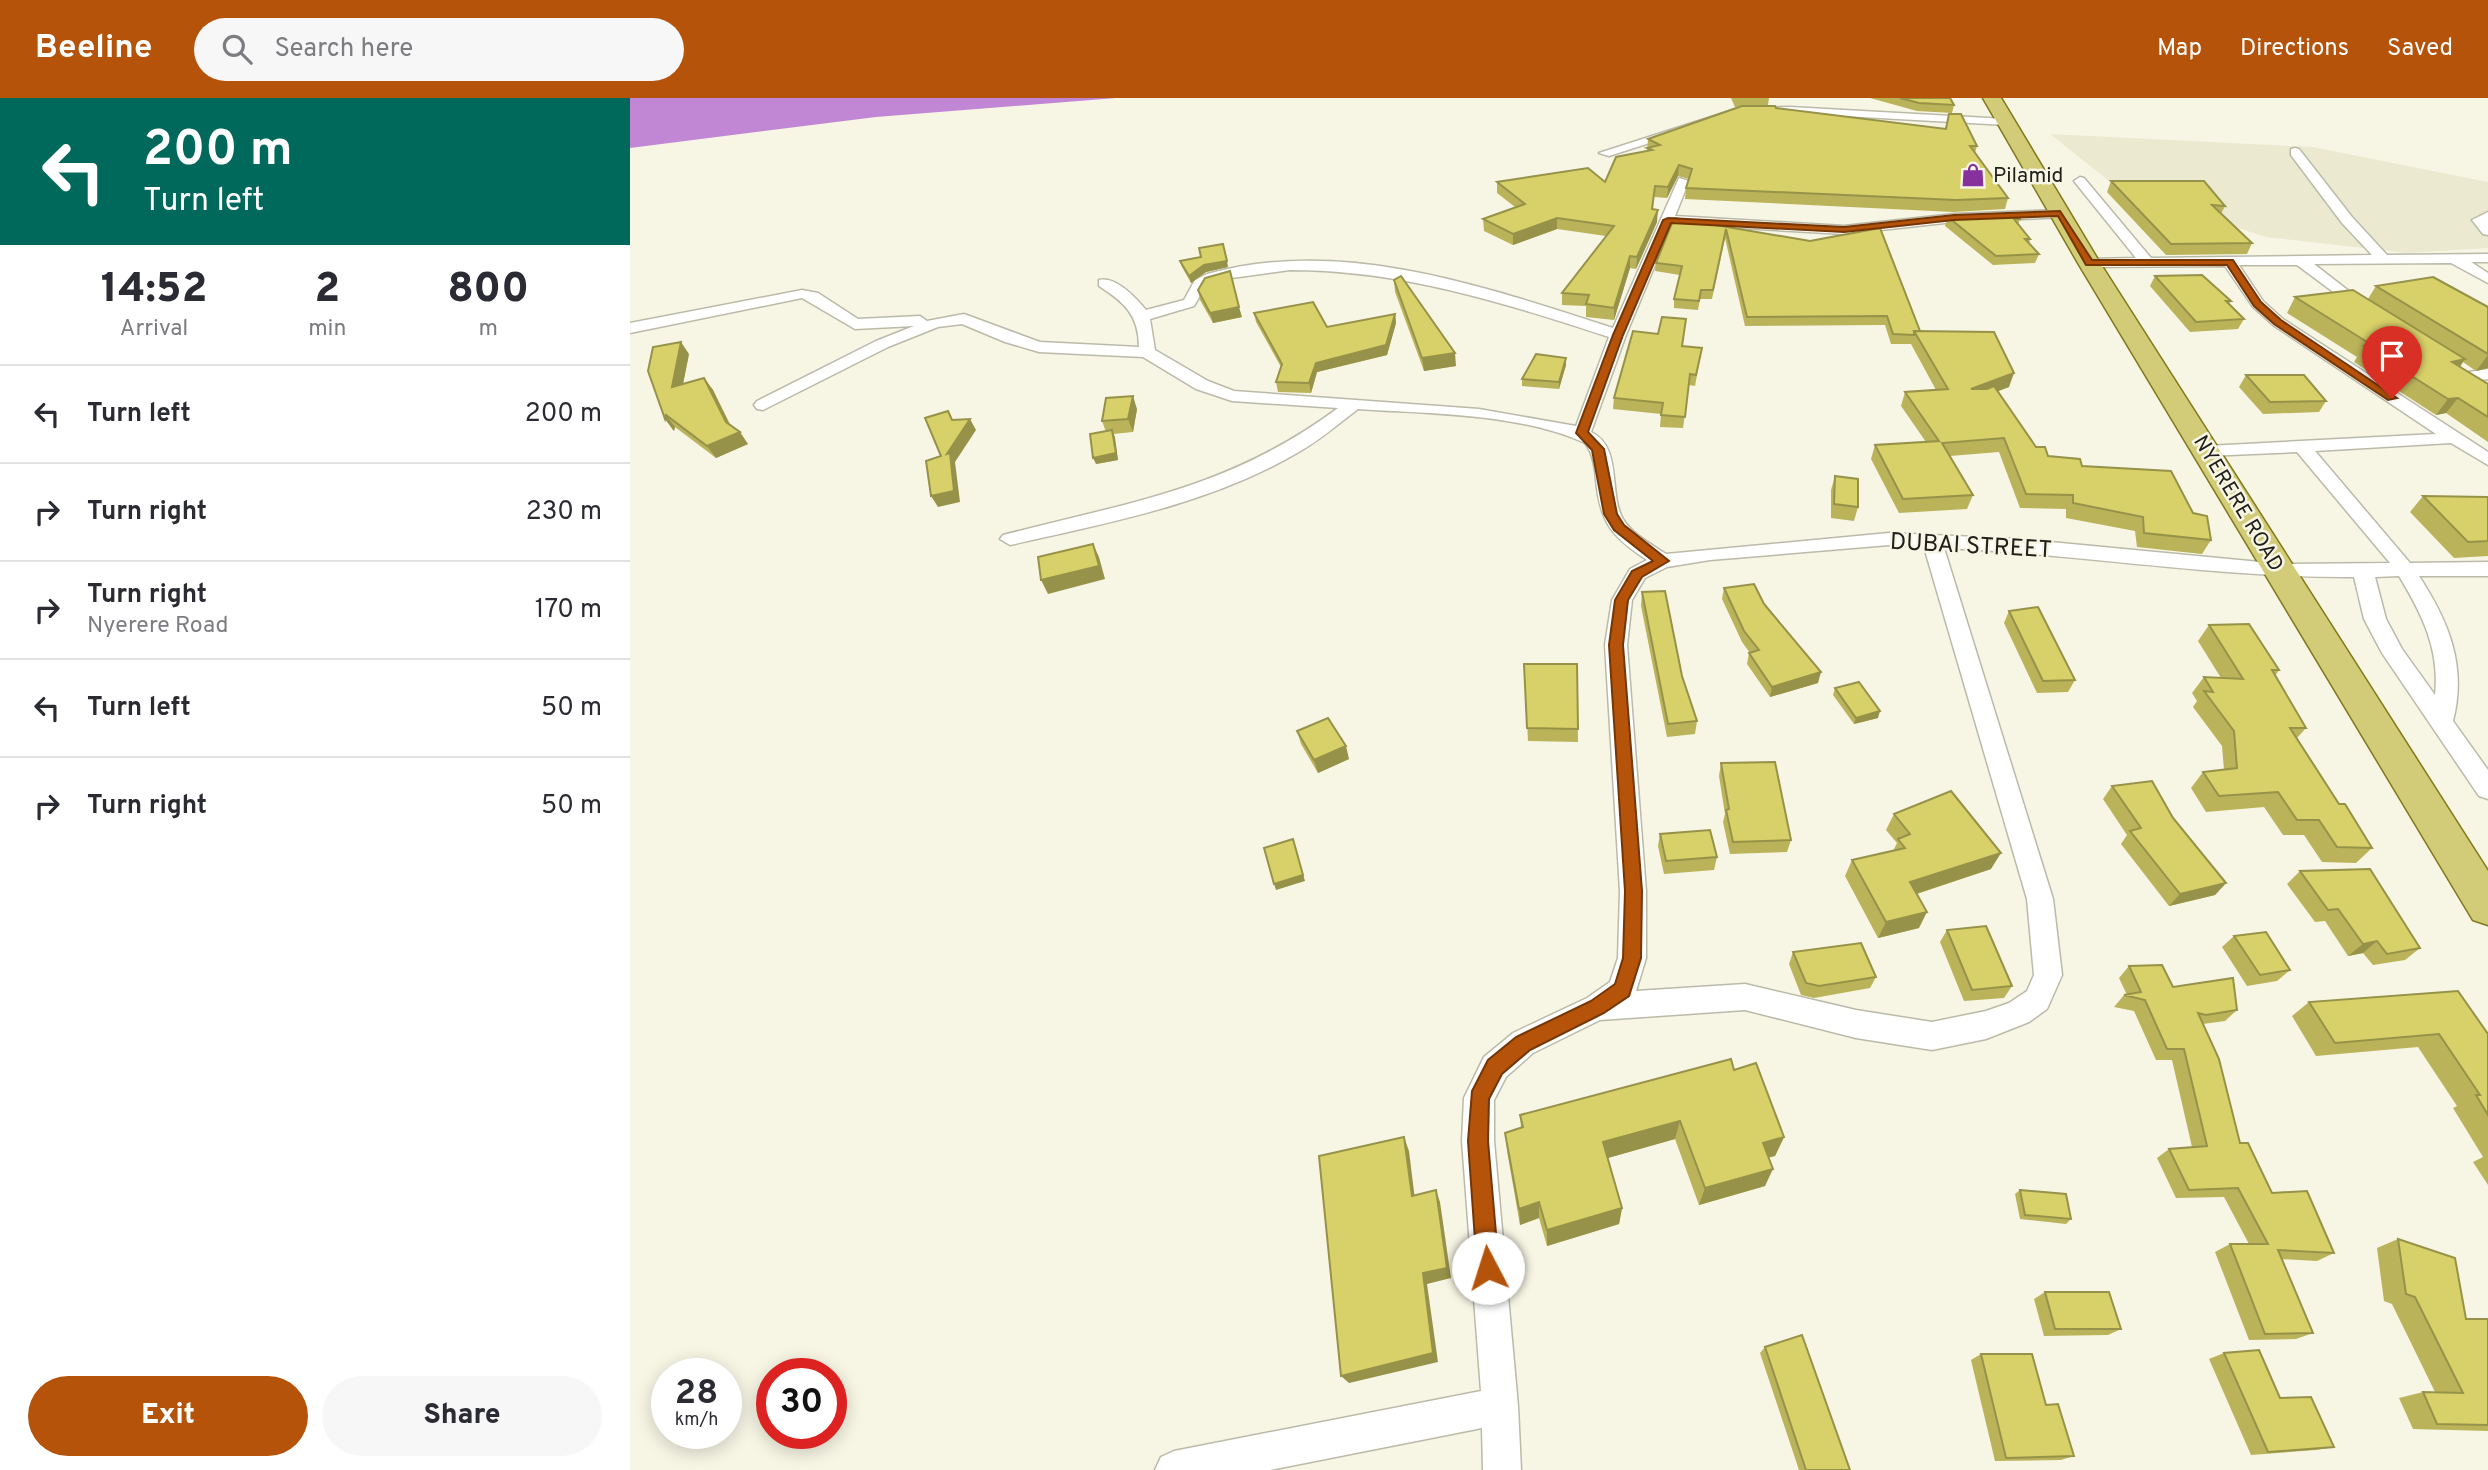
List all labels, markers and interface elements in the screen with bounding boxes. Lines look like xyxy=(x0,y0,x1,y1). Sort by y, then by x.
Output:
search box xyxy=(194,18,684,81)
text: Beeline xyxy=(35,28,152,70)
icon: search xyxy=(218,30,256,68)
text: Search here xyxy=(274,33,413,66)
text: Map xyxy=(2157,34,2202,64)
text: Directions xyxy=(2240,34,2349,64)
text: Saved xyxy=(2387,34,2453,64)
text: 200 m xyxy=(143,121,293,183)
icon: left xyxy=(28,126,119,217)
shop icon: Pilamid xyxy=(1959,161,1987,189)
place label: Pilamid xyxy=(1993,163,2063,190)
text: Turn left xyxy=(143,182,264,222)
text: 14:52 xyxy=(101,264,207,317)
text: 2 xyxy=(314,264,340,317)
text: 800 xyxy=(447,264,529,317)
text: Arrival xyxy=(120,315,188,344)
text: min xyxy=(308,315,346,344)
text: m xyxy=(478,315,498,344)
pin xyxy=(2362,326,2422,398)
icon: arrive xyxy=(2373,337,2411,375)
icon: left xyxy=(28,395,66,433)
text: Turn left xyxy=(87,398,191,431)
text: 200 m xyxy=(525,398,602,431)
street label: NYERERE ROAD xyxy=(2186,431,2289,577)
icon: right xyxy=(28,493,66,531)
text: Turn right xyxy=(87,496,207,529)
text: 230 m xyxy=(526,496,602,529)
street label: DUBAI STREET xyxy=(1889,528,2053,566)
text: Turn right xyxy=(87,579,207,612)
icon: right xyxy=(28,591,66,629)
text: 170 m xyxy=(535,594,602,627)
text: Nyerere Road xyxy=(87,612,228,641)
icon: left xyxy=(28,689,66,727)
text: Turn left xyxy=(87,692,191,725)
text: 50 m xyxy=(541,692,602,725)
icon: right xyxy=(28,787,66,825)
text: Turn right xyxy=(87,790,207,823)
text: 50 m xyxy=(541,790,602,823)
position arrow xyxy=(1451,1231,1525,1305)
speed limit sign: 30 xyxy=(756,1358,847,1449)
text: 28 xyxy=(675,1372,718,1416)
button: Exit xyxy=(28,1376,308,1456)
button: Share xyxy=(322,1376,602,1456)
text: km/h xyxy=(675,1409,718,1432)

